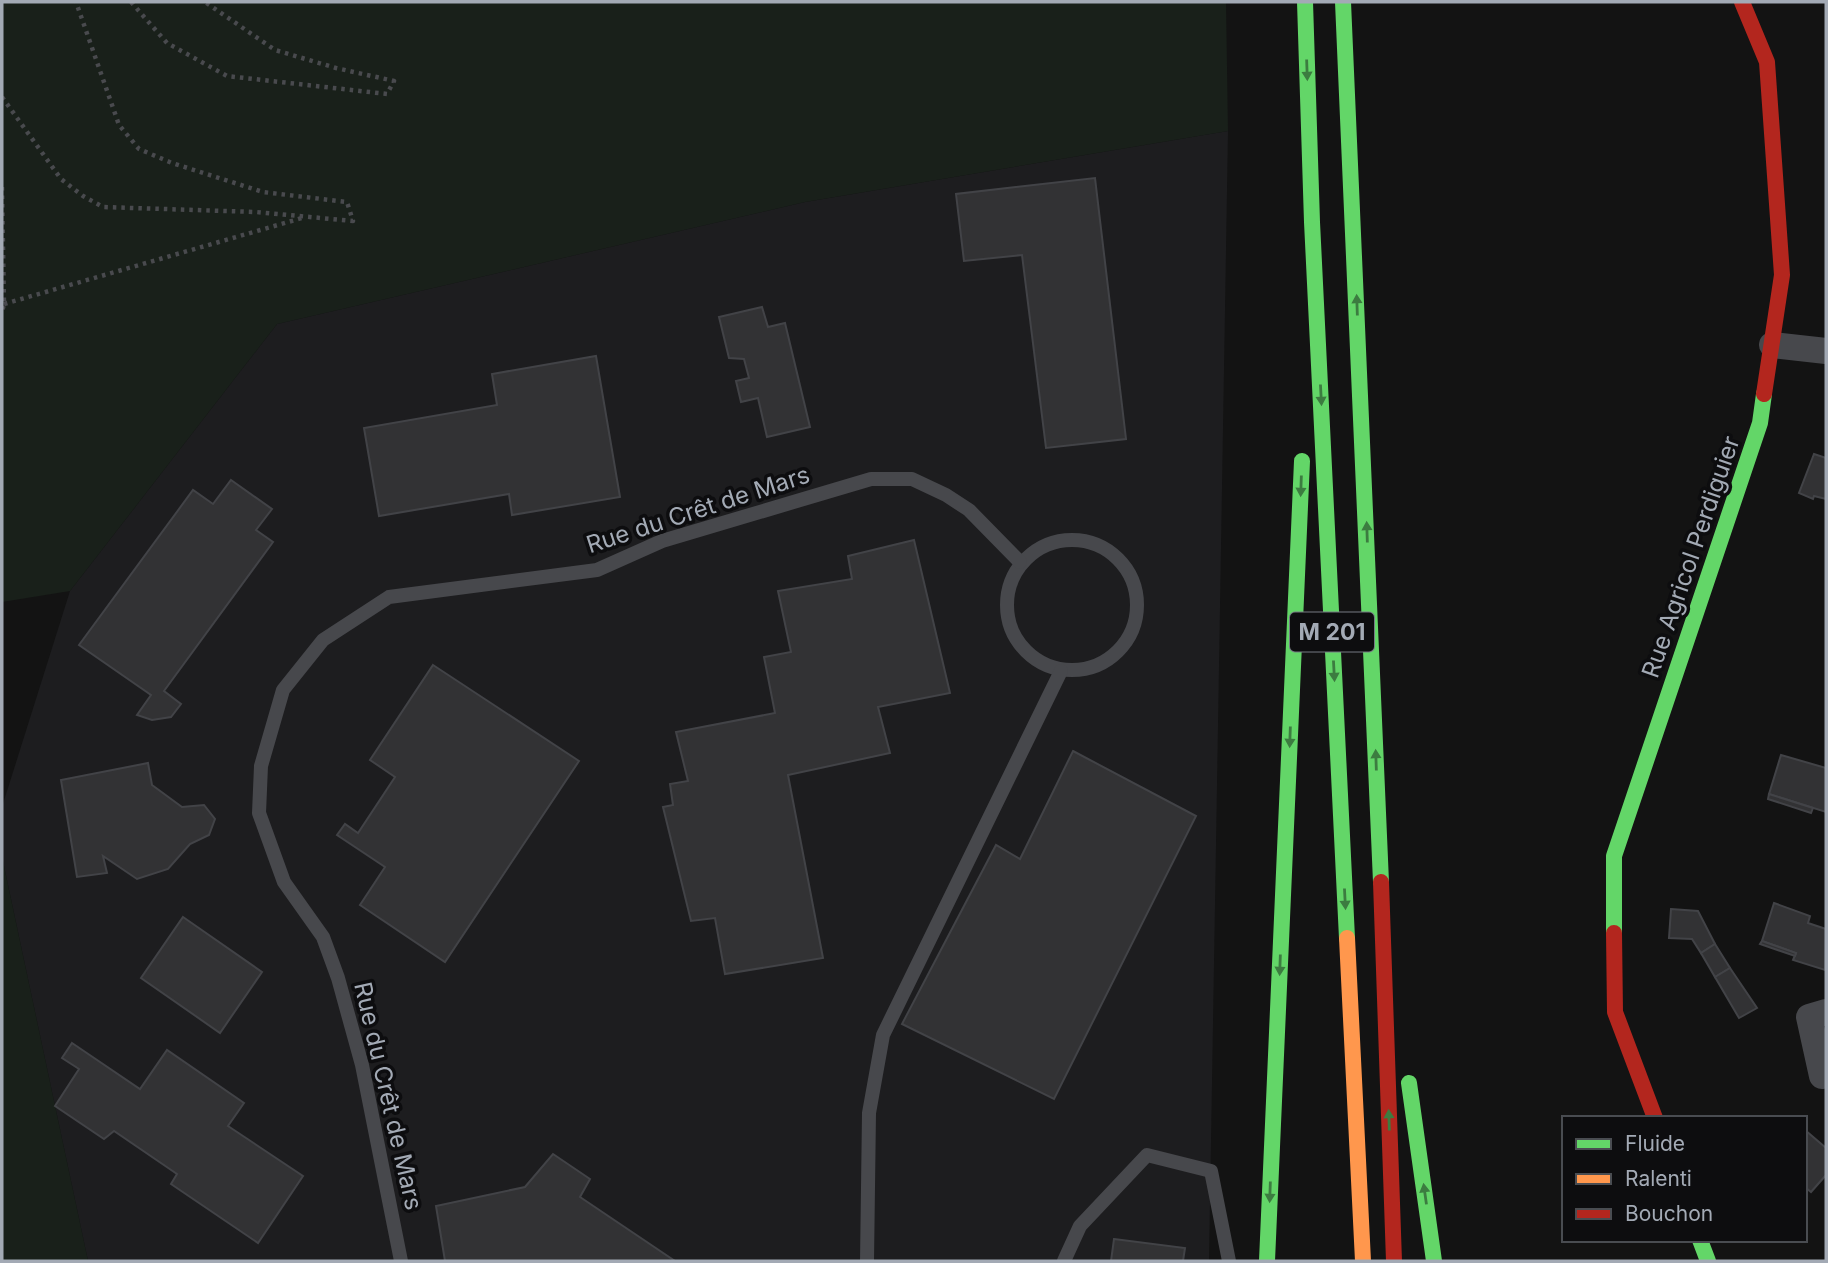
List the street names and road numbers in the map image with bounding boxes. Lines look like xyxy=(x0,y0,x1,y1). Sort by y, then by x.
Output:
street label: Rue Agricol Perdiguier xyxy=(1636,432,1746,681)
street label: Rue du Crêt de Mars xyxy=(583,460,813,559)
road number: M 201 xyxy=(1290,612,1374,652)
street label: Rue du Crêt de Mars xyxy=(348,979,429,1213)

